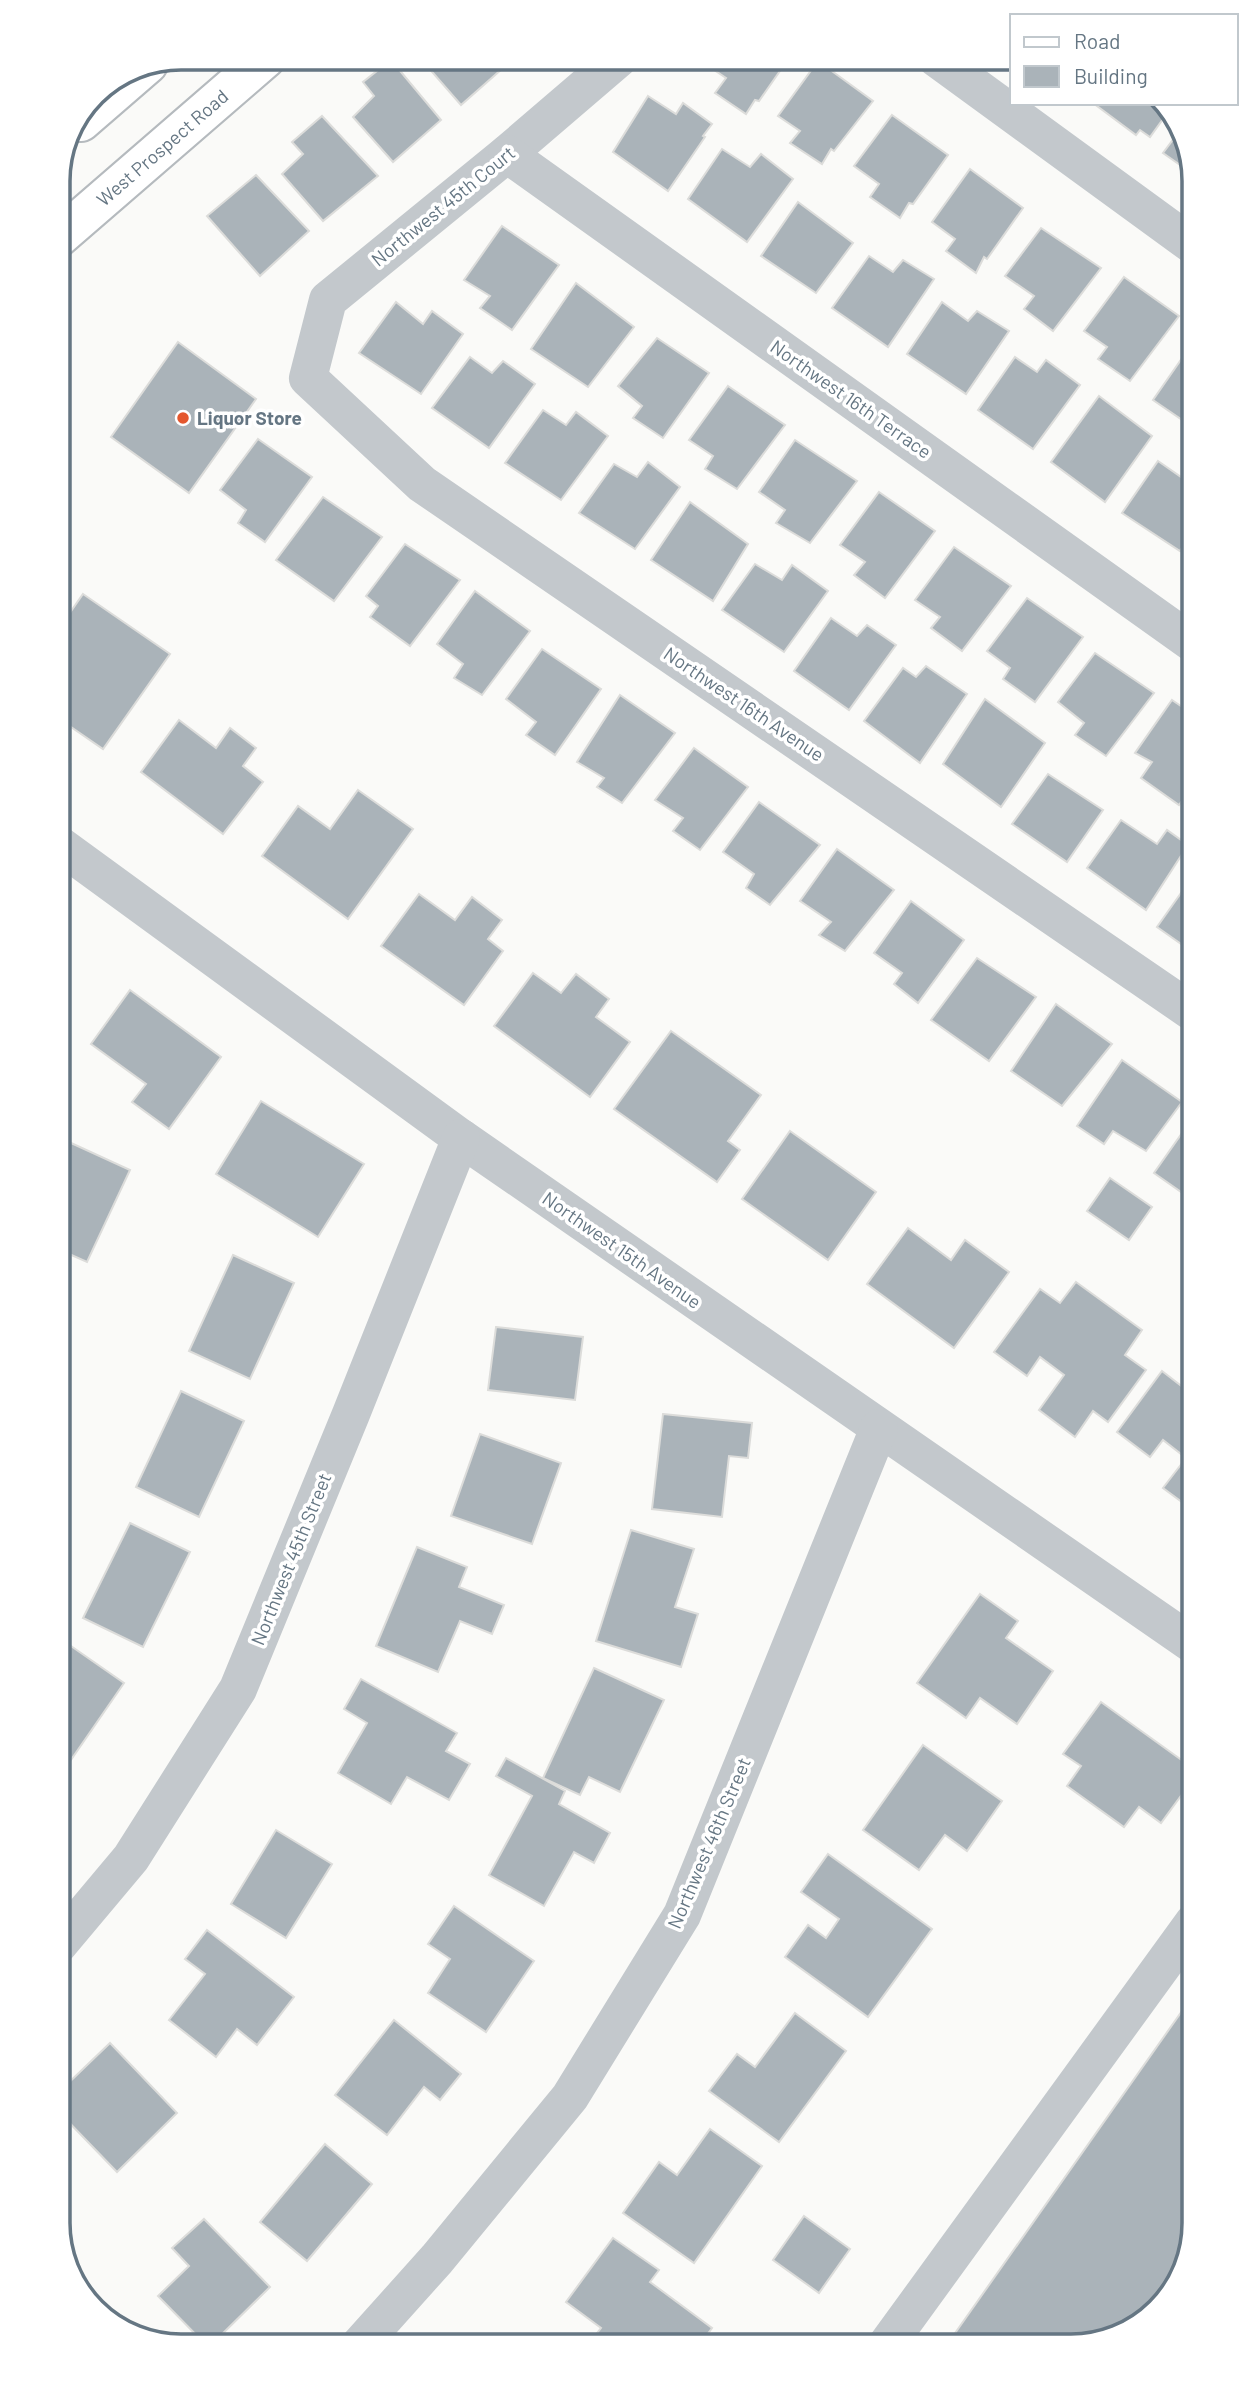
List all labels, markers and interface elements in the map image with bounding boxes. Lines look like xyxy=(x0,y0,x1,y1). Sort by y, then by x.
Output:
legend xyxy=(1010,14,1238,105)
text: Road xyxy=(1074,28,1120,53)
text: Building xyxy=(1074,63,1148,88)
street label: West Prospect Road xyxy=(92,84,232,210)
street label: Northwest 45th Court xyxy=(366,141,519,271)
street label: Northwest 16th Terrace xyxy=(766,334,936,463)
place label: Liquor Store xyxy=(197,406,302,429)
marker: Liquor Store xyxy=(175,410,191,426)
street label: Northwest 16th Avenue xyxy=(660,641,829,766)
street label: Northwest 15th Avenue xyxy=(539,1186,706,1313)
street label: Northwest 45th Street xyxy=(245,1469,336,1648)
street label: Northwest 46th Street xyxy=(662,1754,755,1932)

